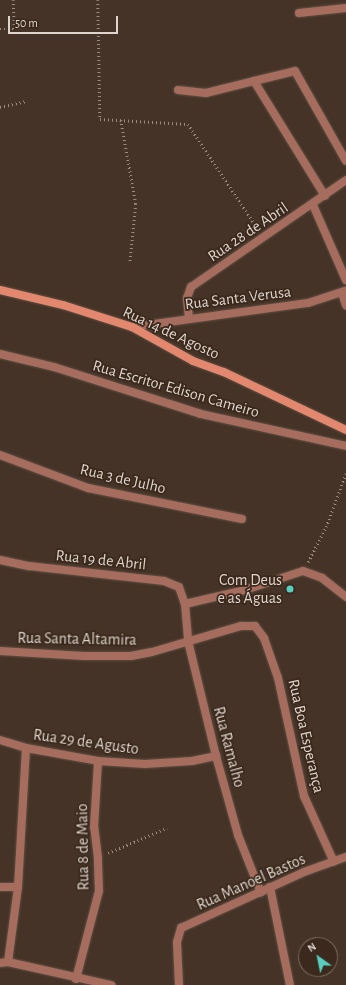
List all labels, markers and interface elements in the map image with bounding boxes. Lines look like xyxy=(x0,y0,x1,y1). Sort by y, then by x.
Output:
scale bar xyxy=(10,8,120,34)
text: 50 m xyxy=(15,17,38,29)
street label: Rua 28 de Abril xyxy=(204,198,292,266)
street label: Rua Santa Verusa xyxy=(184,282,292,314)
street label: Rua 14 de Agosto xyxy=(120,302,222,364)
street label: Rua Escritor Edison Cameiro xyxy=(90,356,262,422)
street label: Rua 3 de Julho xyxy=(78,460,168,498)
street label: Rua 19 de Abril xyxy=(55,546,147,574)
place label: Com Deus e as Águas xyxy=(218,570,282,608)
marker: Com Deus e as Águas xyxy=(285,584,295,594)
street label: Rua Santa Altamira xyxy=(17,628,137,650)
street label: Rua Boa Esperança xyxy=(284,677,328,795)
street label: Rua Ramalho xyxy=(209,704,249,790)
street label: Rua 29 de Agusto xyxy=(32,725,140,759)
street label: Rua 8 de Maio xyxy=(73,803,93,891)
street label: Rua Manoel Bastos xyxy=(194,849,308,915)
north arrow xyxy=(298,937,338,977)
text: N xyxy=(306,941,318,954)

